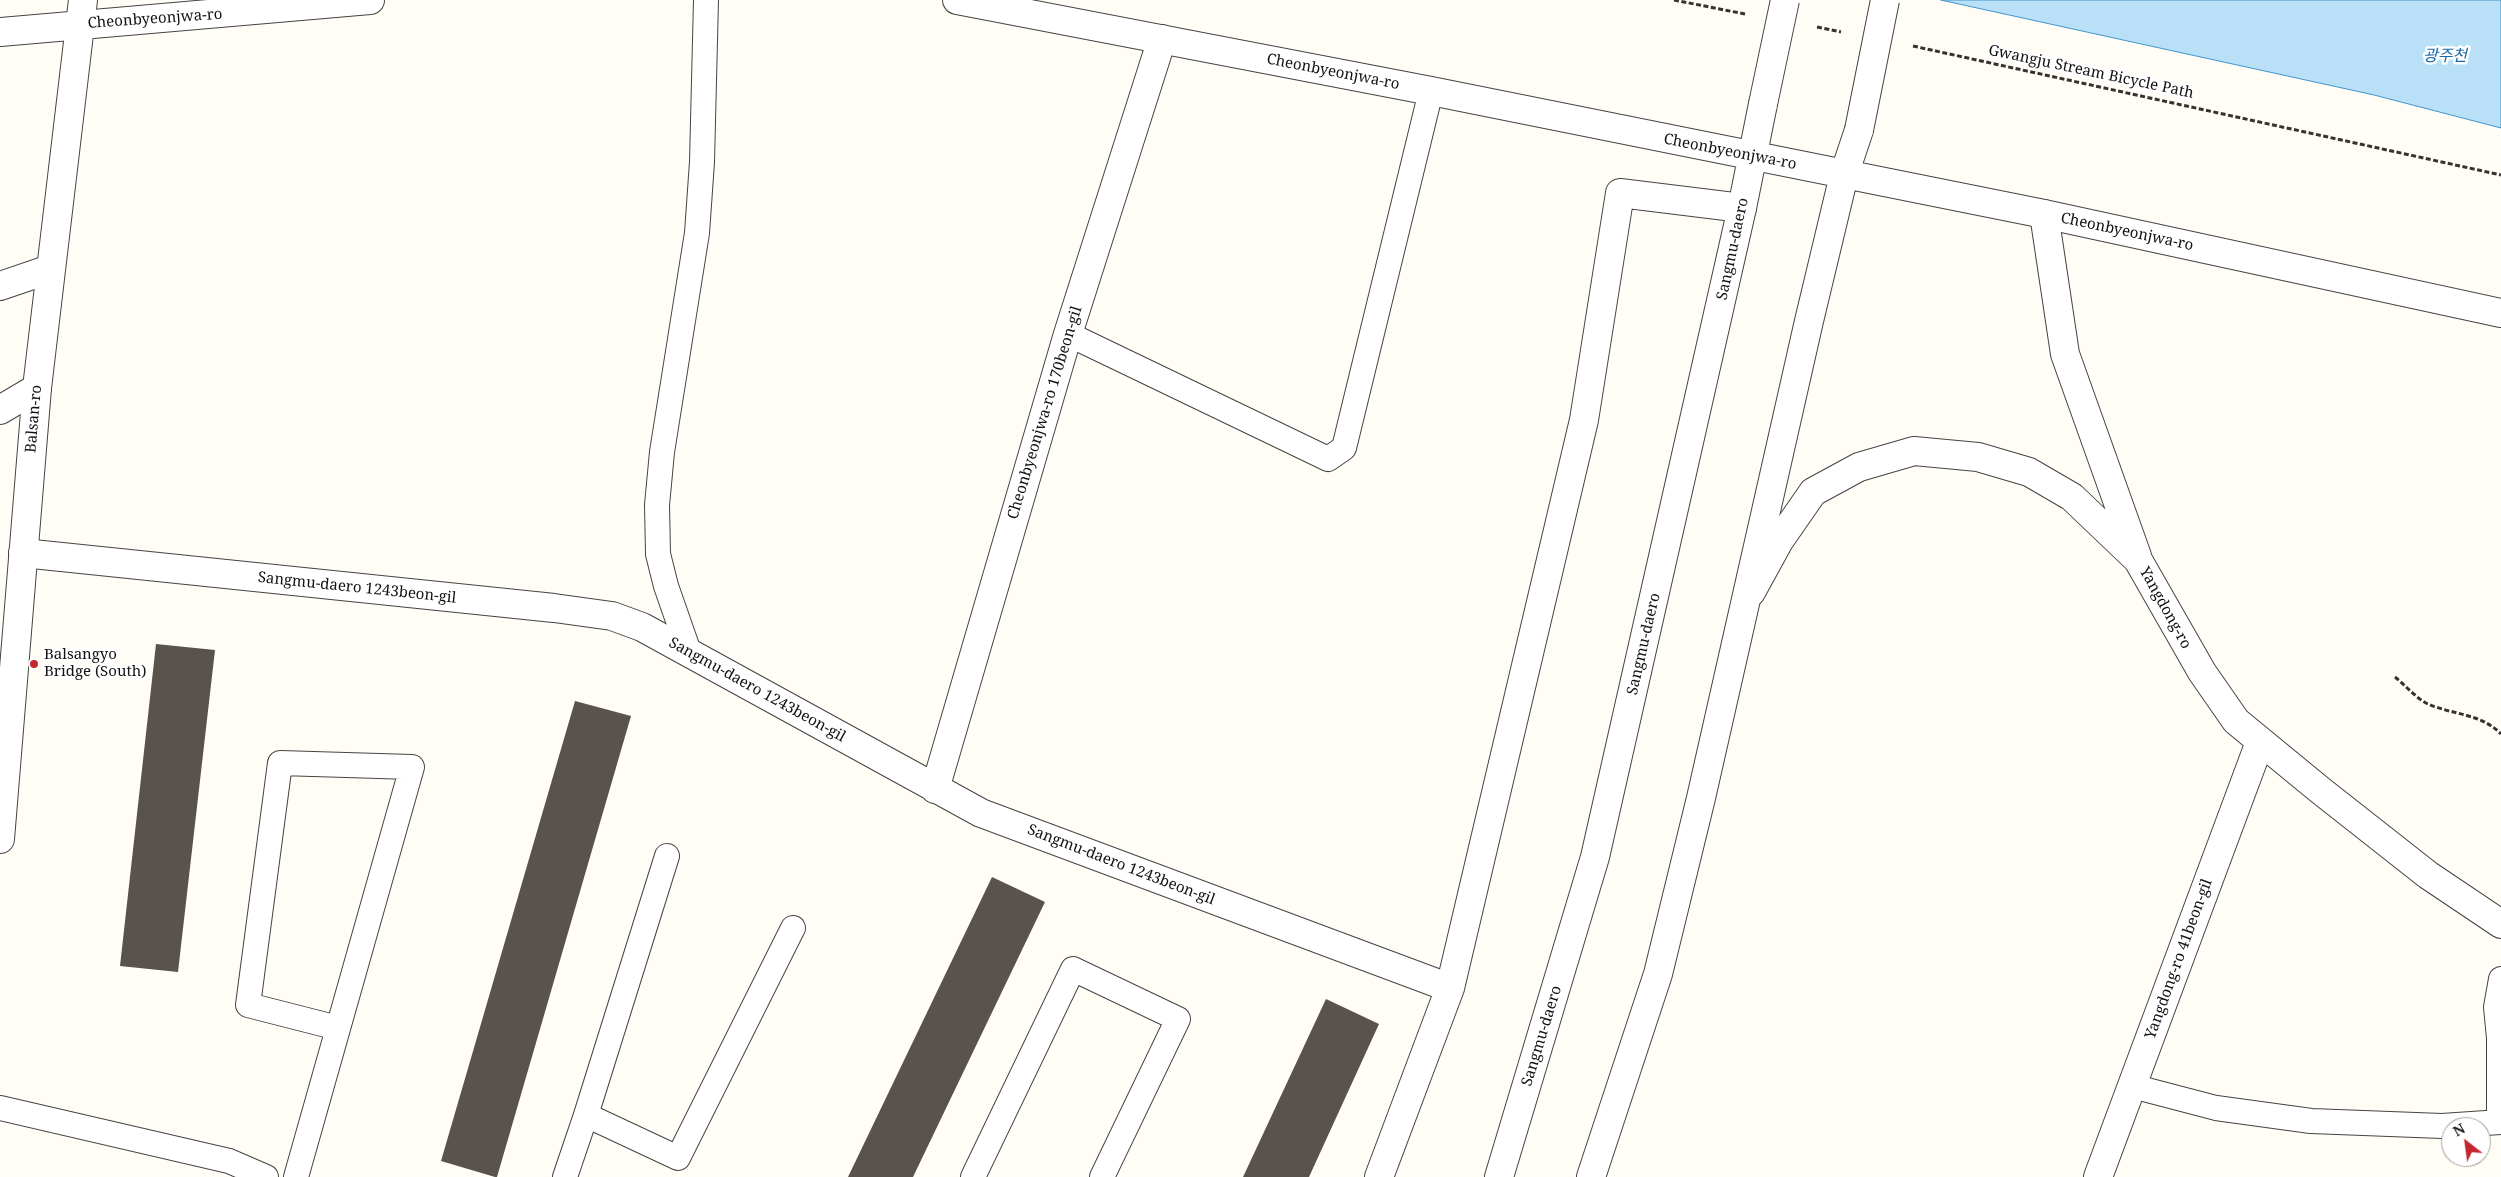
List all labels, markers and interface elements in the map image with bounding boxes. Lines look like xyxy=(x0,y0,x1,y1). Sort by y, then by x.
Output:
street label: Cheonbyeonjwa-ro xyxy=(87,5,223,33)
street label: Gwangju Stream Bicycle Path xyxy=(1987,41,2195,103)
water label: 광주천 xyxy=(2423,46,2467,66)
street label: Cheonbyeonjwa-ro xyxy=(1265,50,1401,94)
street label: Cheonbyeonjwa-ro xyxy=(1662,130,1798,174)
street label: Sangmu-daero xyxy=(1713,196,1753,302)
street label: Cheonbyeonjwa-ro xyxy=(2059,209,2195,255)
street label: Cheonbyeonjwa-ro 170beon-gil xyxy=(1004,304,1086,522)
street label: Balsan-ro xyxy=(22,384,46,454)
street label: Yangdong-ro xyxy=(2135,564,2195,652)
street label: Sangmu-daero 1243beon-gil xyxy=(257,569,457,607)
street label: Sangmu-daero xyxy=(1624,591,1664,697)
street label: Sangmu-daero 1243beon-gil xyxy=(665,634,849,746)
place label: Balsangyo Bridge (South) xyxy=(44,646,146,681)
marker: Balsangyo Bridge (South) xyxy=(28,658,40,670)
street label: Sangmu-daero 1243beon-gil xyxy=(1025,821,1217,909)
street label: Yangdong-ro 41beon-gil xyxy=(2142,876,2216,1042)
street label: Sangmu-daero xyxy=(1518,984,1566,1088)
north arrow xyxy=(2441,1117,2491,1167)
text: N xyxy=(2449,1118,2468,1140)

